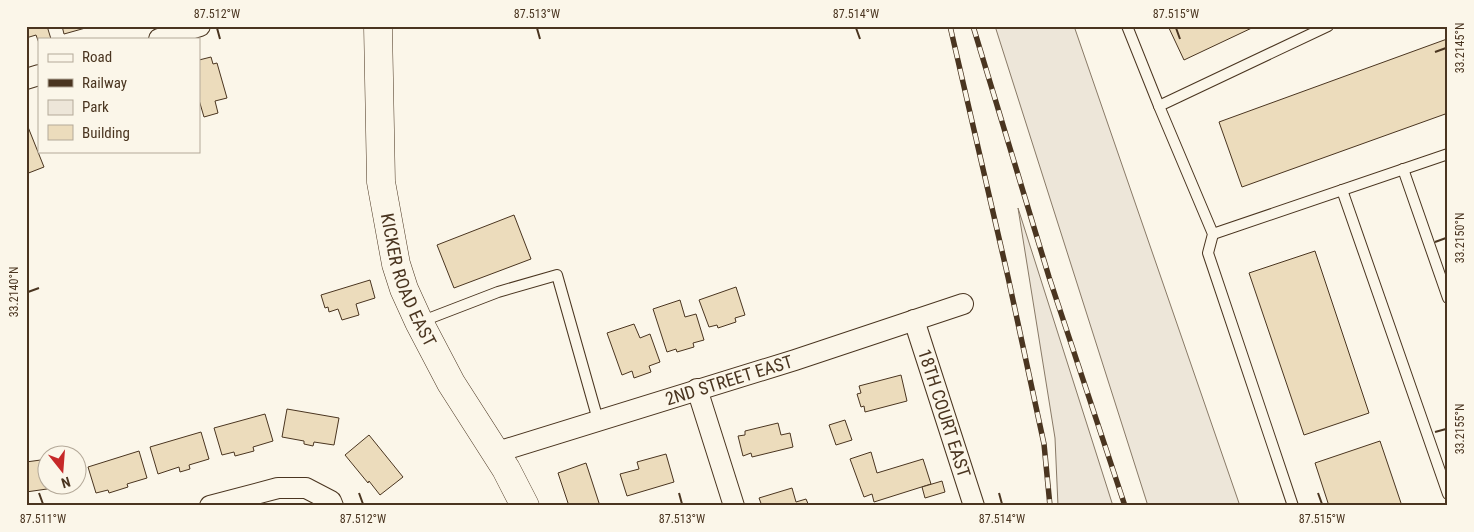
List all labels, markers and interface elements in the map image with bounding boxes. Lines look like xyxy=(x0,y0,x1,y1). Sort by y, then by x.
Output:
text: 87.512°W xyxy=(194,7,240,21)
text: 87.513°W xyxy=(514,7,560,21)
text: 87.514°W xyxy=(833,7,879,21)
text: 87.515°W xyxy=(1153,7,1199,21)
text: 33.2145°N xyxy=(1453,23,1467,73)
legend xyxy=(38,38,200,152)
text: Road xyxy=(82,48,112,66)
text: Railway xyxy=(82,74,127,92)
text: Park xyxy=(82,98,109,116)
text: Building xyxy=(82,124,130,142)
street label: KICKER ROAD EAST xyxy=(377,211,441,350)
text: 33.2150°N xyxy=(1453,213,1467,263)
text: 33.2140°N xyxy=(7,267,21,317)
street label: 18TH COURT EAST xyxy=(914,346,975,480)
street label: 2ND STREET EAST xyxy=(663,350,795,409)
text: 33.2155°N xyxy=(1453,404,1467,454)
north arrow xyxy=(38,444,88,494)
text: N xyxy=(59,474,72,491)
text: 87.511°W xyxy=(20,512,66,526)
text: 87.512°W xyxy=(340,512,386,526)
text: 87.513°W xyxy=(659,512,705,526)
text: 87.514°W xyxy=(979,512,1025,526)
text: 87.515°W xyxy=(1299,512,1345,526)

